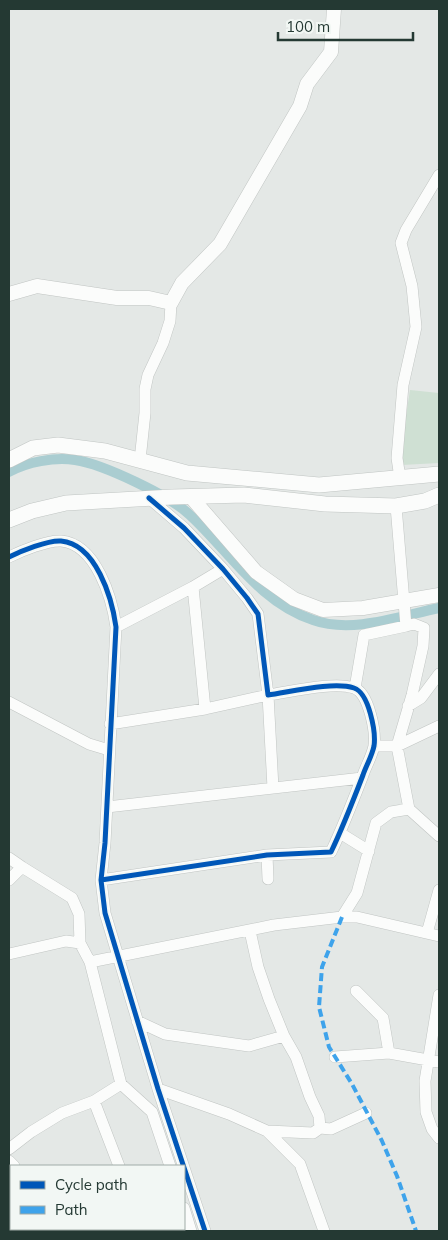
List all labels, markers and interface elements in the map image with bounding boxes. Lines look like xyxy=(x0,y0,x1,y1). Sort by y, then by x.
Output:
scale bar xyxy=(278,10,413,42)
text: 100 m xyxy=(286,17,330,36)
legend xyxy=(10,1165,185,1230)
text: Cycle path xyxy=(55,1175,128,1194)
text: Path xyxy=(55,1200,87,1219)

